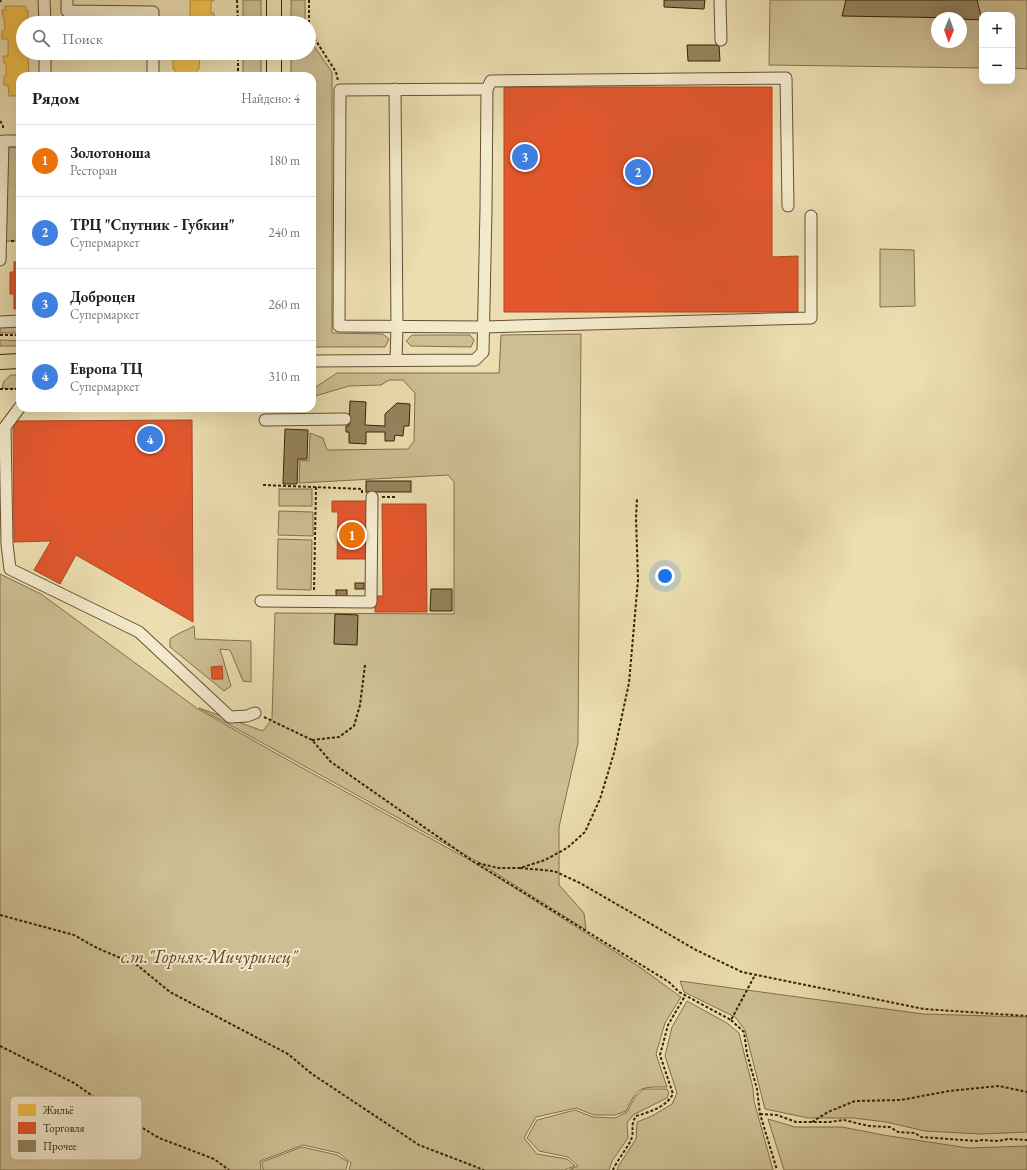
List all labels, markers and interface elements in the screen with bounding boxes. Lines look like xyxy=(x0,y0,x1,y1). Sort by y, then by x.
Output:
north arrow xyxy=(931,12,967,48)
map controls xyxy=(979,12,1015,84)
button: + xyxy=(979,12,1015,48)
search box xyxy=(16,16,316,60)
icon: search xyxy=(30,27,52,49)
text: Поиск xyxy=(62,29,103,48)
button: − xyxy=(979,48,1015,84)
text: Рядом xyxy=(32,87,80,109)
text: Найдено: 4 xyxy=(241,90,300,107)
pin: 3 xyxy=(512,142,538,172)
text: Золотоноша xyxy=(70,143,151,162)
text: 1 xyxy=(42,152,48,169)
text: 180 m xyxy=(269,152,300,169)
pin: 2 xyxy=(625,157,651,187)
text: Ресторан xyxy=(70,162,117,179)
text: ТРЦ "Спутник - Губкин" xyxy=(70,215,235,234)
text: 2 xyxy=(42,224,48,241)
text: 240 m xyxy=(269,224,300,241)
text: Супермаркет xyxy=(70,234,140,251)
text: Доброцен xyxy=(70,287,135,306)
text: 3 xyxy=(42,296,48,313)
text: 260 m xyxy=(269,296,300,313)
text: Супермаркет xyxy=(70,306,140,323)
text: Европа ТЦ xyxy=(70,359,142,378)
text: 4 xyxy=(42,368,48,385)
text: 310 m xyxy=(269,368,300,385)
text: Супермаркет xyxy=(70,378,140,395)
pin: 4 xyxy=(137,424,163,454)
pin: 1 xyxy=(339,520,365,550)
your location xyxy=(655,566,675,586)
park label: с.т."Горняк-Мичуринец" xyxy=(121,945,299,969)
legend xyxy=(10,1096,142,1160)
text: Жильё xyxy=(42,1103,74,1117)
text: Торговля xyxy=(43,1121,84,1135)
text: Прочее xyxy=(43,1139,77,1153)

